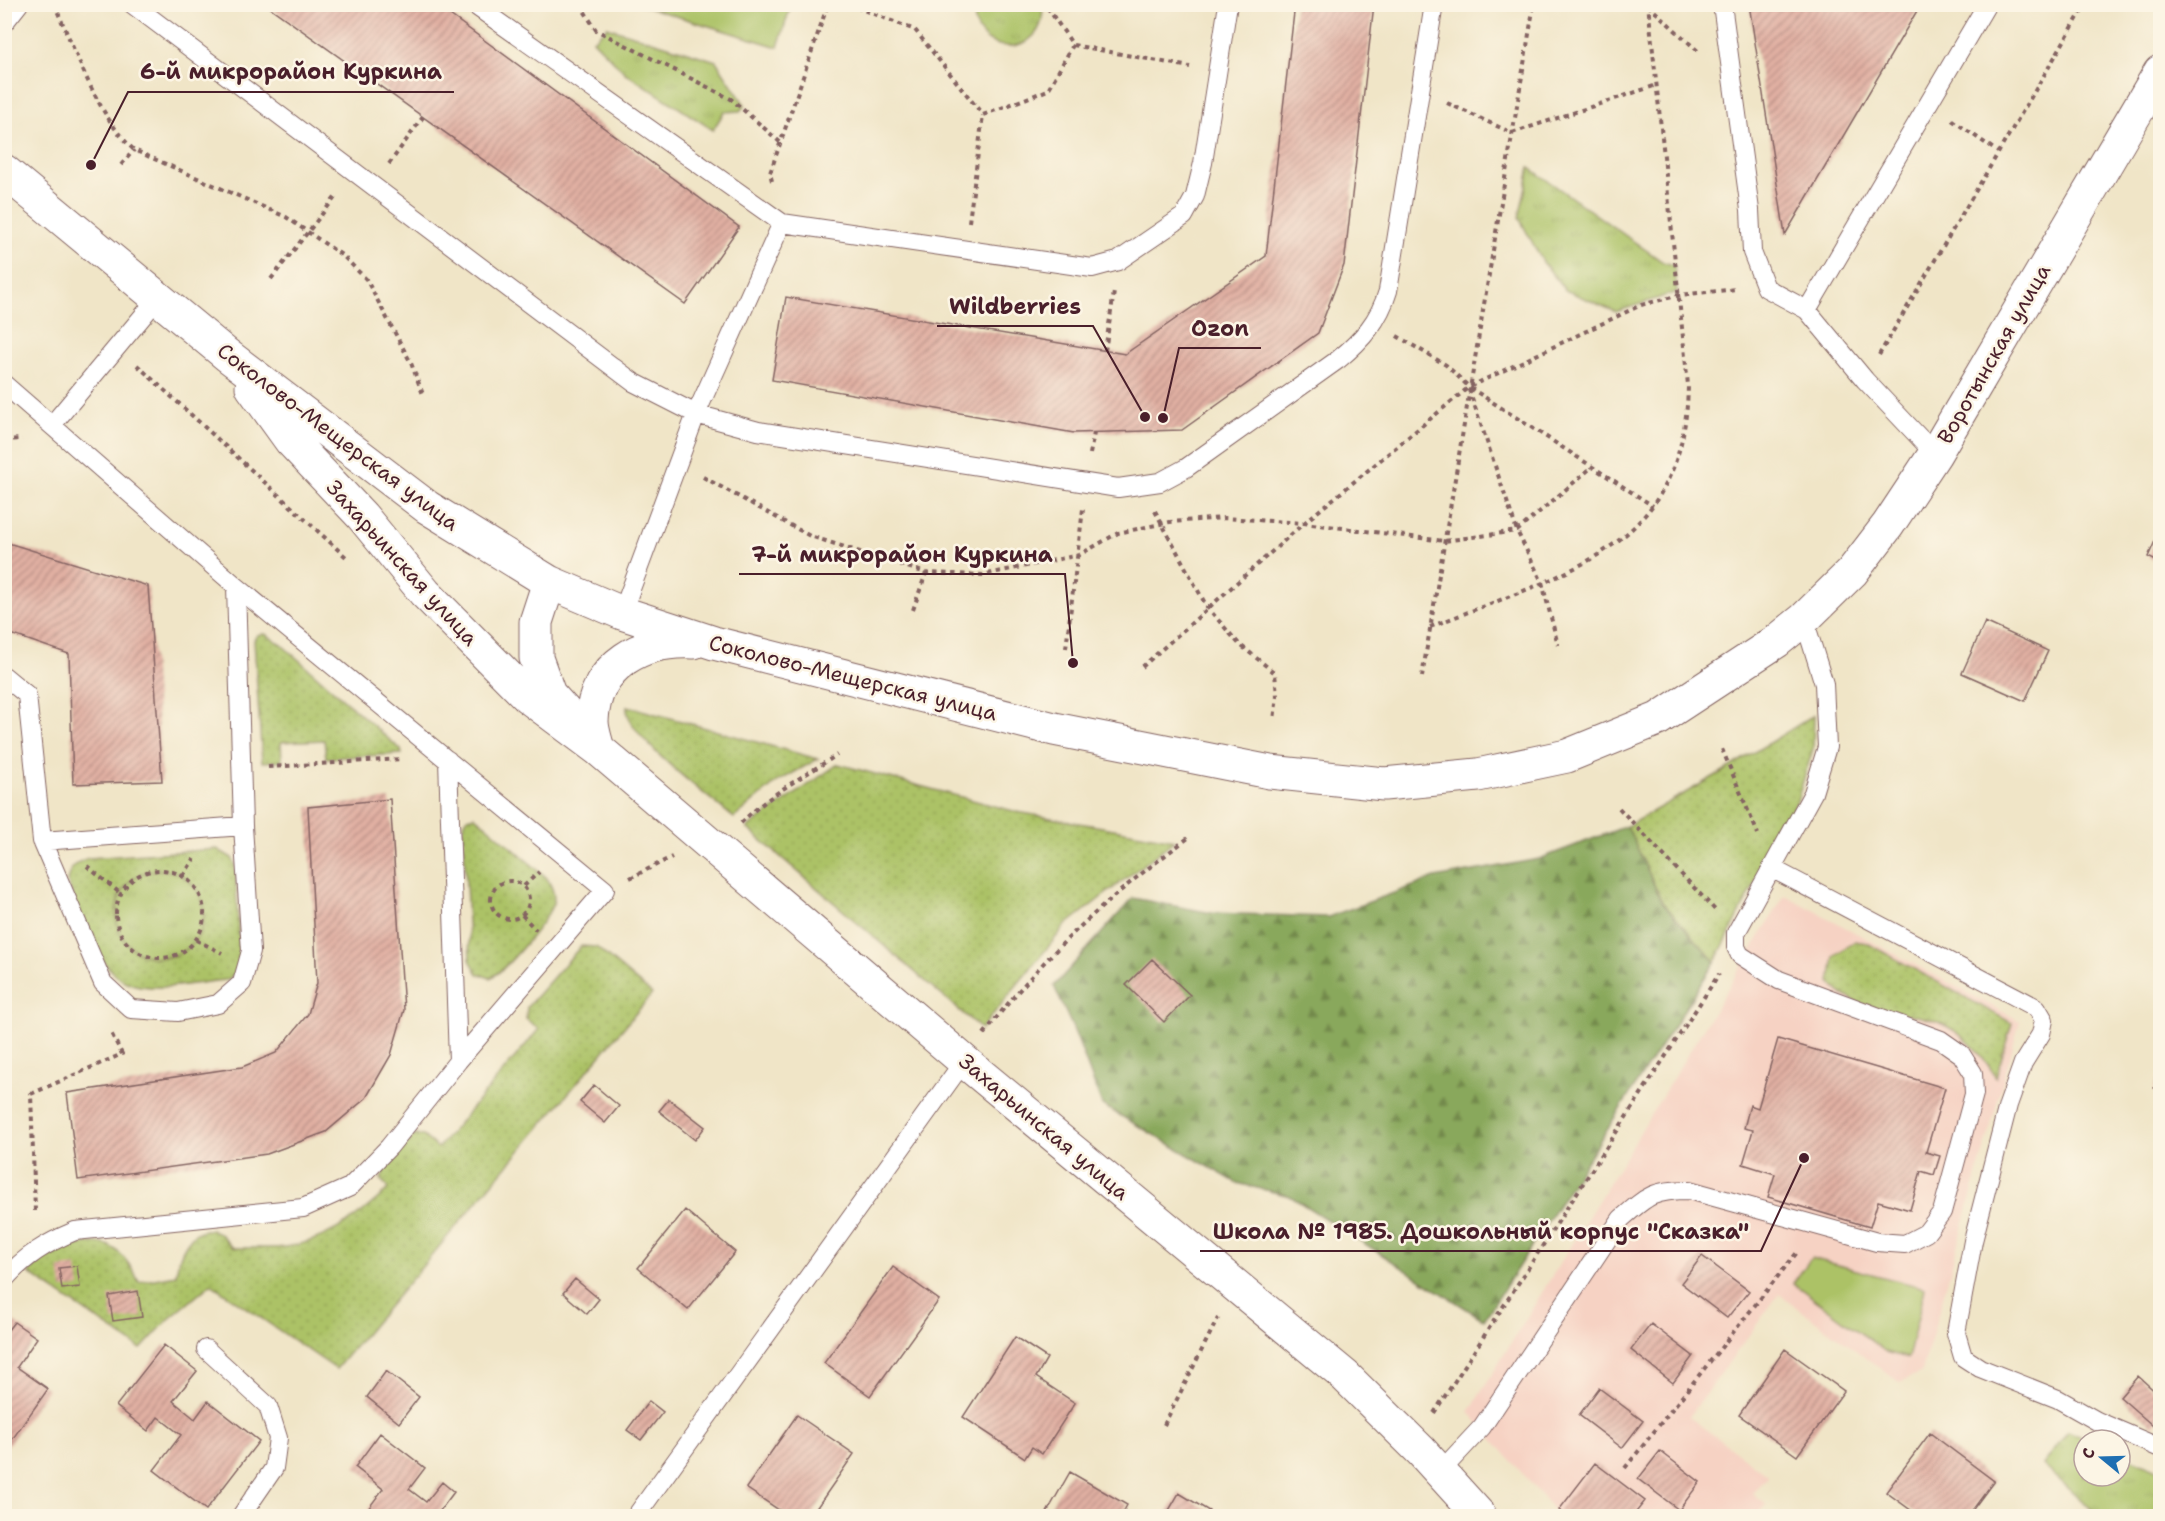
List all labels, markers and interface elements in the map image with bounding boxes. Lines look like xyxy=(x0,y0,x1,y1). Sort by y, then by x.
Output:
callout: 6-й микрорайон Куркина xyxy=(128,52,454,92)
text: 6-й микрорайон Куркина xyxy=(140,57,442,86)
street label: Воротынская улица xyxy=(1931,259,2057,449)
callout: Wildberries xyxy=(937,286,1093,326)
text: Wildberries xyxy=(949,292,1081,321)
callout: Ozon xyxy=(1179,308,1261,348)
text: Ozon xyxy=(1191,314,1249,343)
street label: Соколово-Мещерская улица xyxy=(211,337,465,537)
street label: Захарьинская улица xyxy=(320,474,484,652)
callout: 7-й микрорайон Куркина xyxy=(739,534,1065,574)
text: 7-й микрорайон Куркина xyxy=(751,540,1053,569)
street label: Соколово-Мещерская улица xyxy=(706,629,1000,727)
street label: Захарьинская улица xyxy=(953,1047,1135,1207)
callout: Школа № 1985. Дошкольный корпус "Сказка" xyxy=(1200,1211,1761,1251)
text: Школа № 1985. Дошкольный корпус "Сказка" xyxy=(1213,1217,1749,1246)
north arrow xyxy=(2072,1428,2132,1488)
text: С xyxy=(2077,1445,2100,1461)

